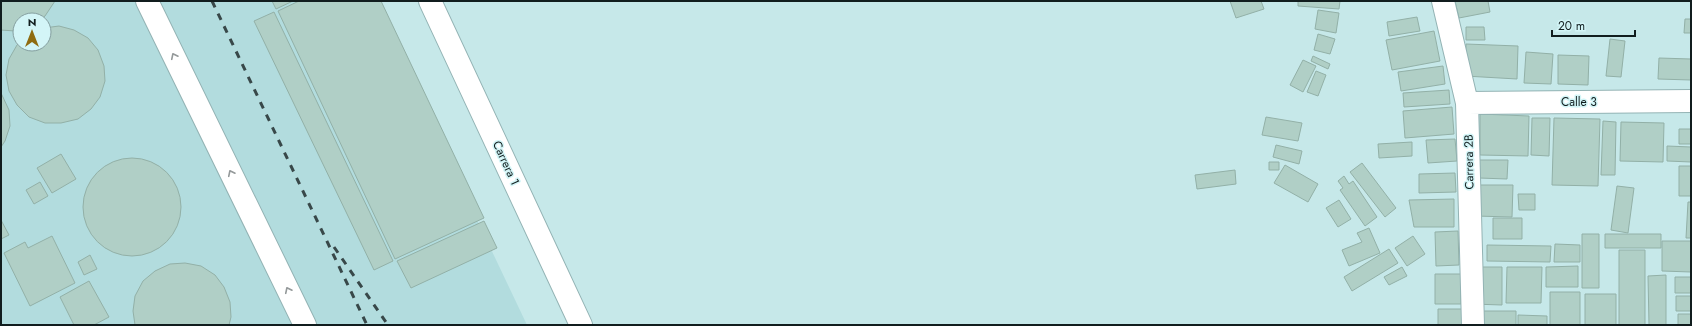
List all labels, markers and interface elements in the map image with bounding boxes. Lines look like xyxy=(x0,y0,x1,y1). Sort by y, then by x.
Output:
north arrow xyxy=(12,12,52,52)
scale bar xyxy=(1552,12,1635,38)
text: N xyxy=(28,14,36,30)
text: 20 m xyxy=(1558,17,1585,35)
one-way arrow xyxy=(171,53,179,61)
street label: Calle 3 xyxy=(1561,93,1597,111)
street label: Carrera 2B xyxy=(1460,134,1478,190)
street label: Carrera 1 xyxy=(488,138,524,188)
one-way arrow xyxy=(228,170,235,177)
one-way arrow xyxy=(285,287,292,294)

